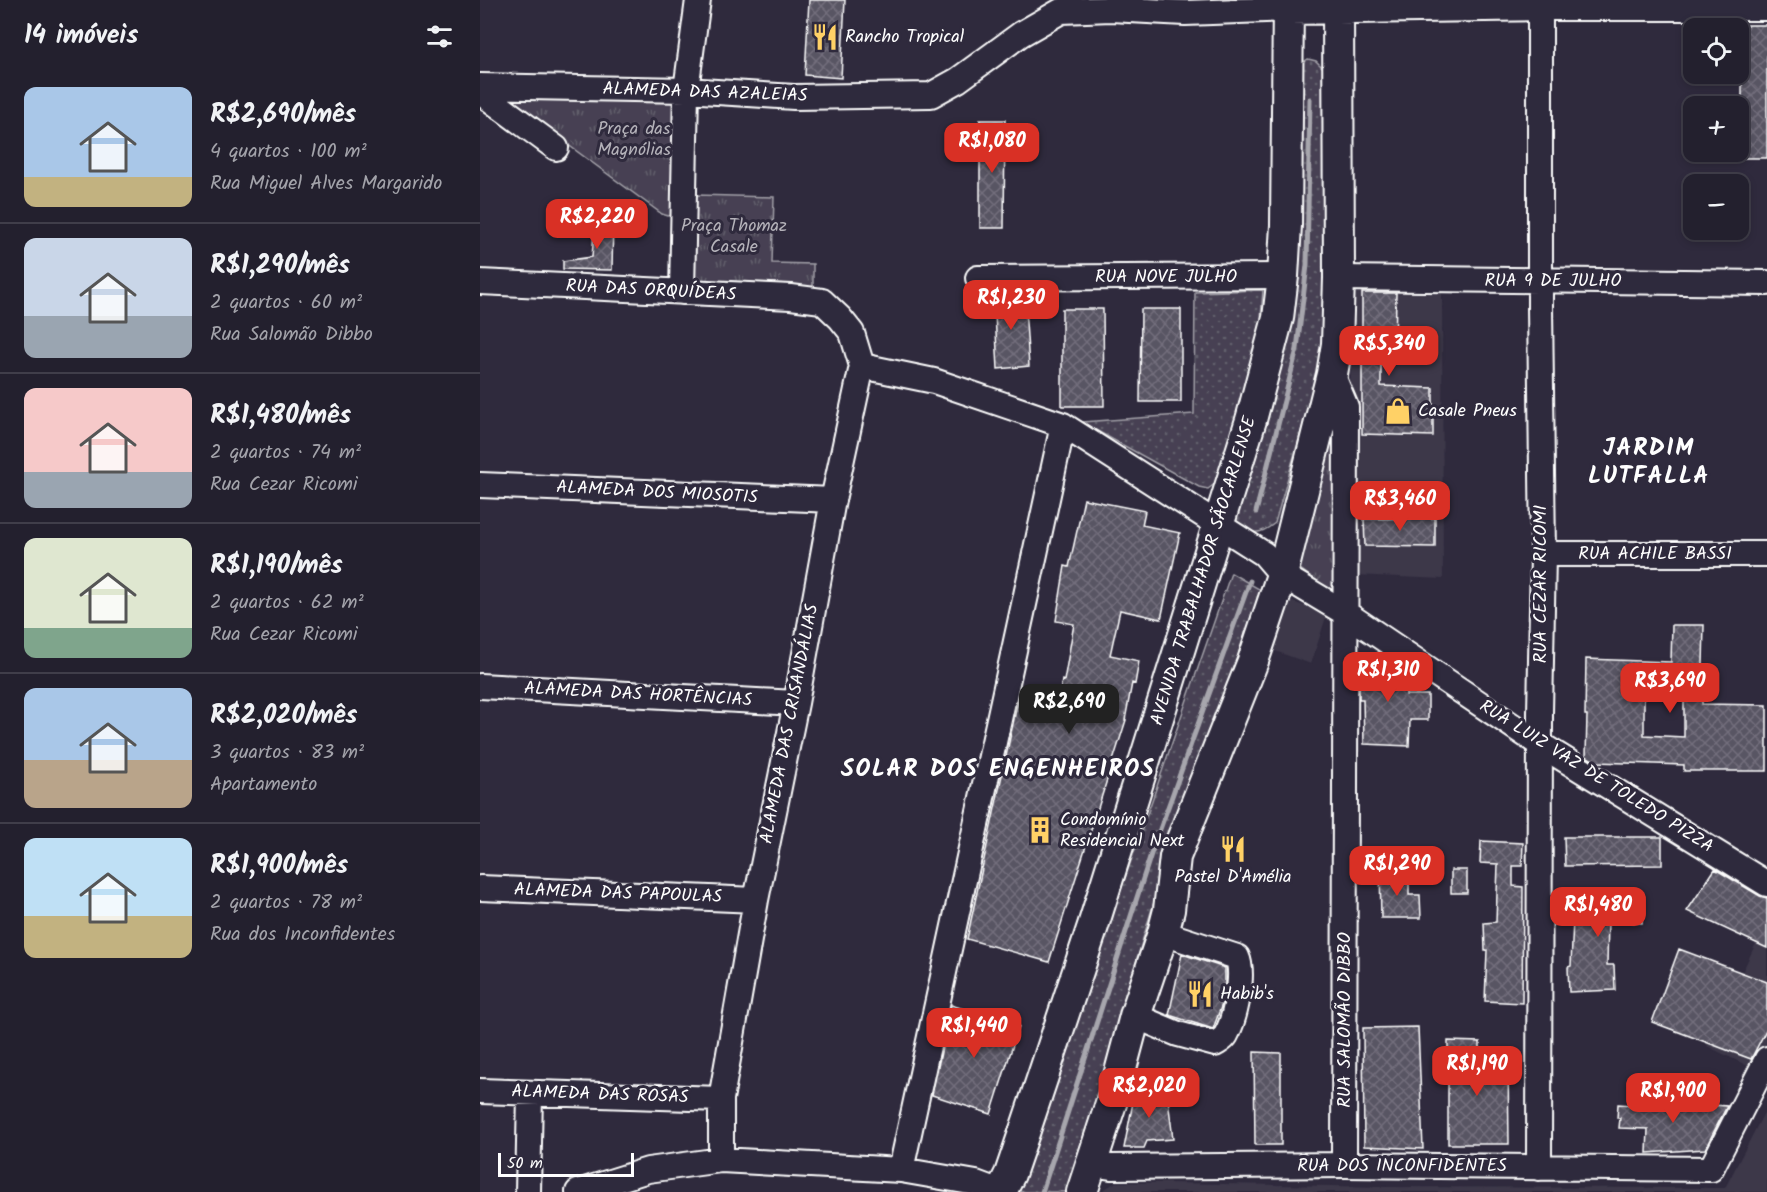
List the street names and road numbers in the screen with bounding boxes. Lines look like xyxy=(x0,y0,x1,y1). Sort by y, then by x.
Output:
street label: ALAMEDA DAS AZALEIAS xyxy=(602,75,808,111)
street label: RUA NOVE JULHO xyxy=(1095,263,1237,292)
street label: RUA 9 DE JULHO xyxy=(1485,267,1621,296)
street label: RUA DAS ORQUÍDEAS xyxy=(565,272,737,310)
street label: AVENIDA TRABALHADOR SÃOCARLENSE xyxy=(1143,412,1265,729)
street label: ALAMEDA DOS MIOSOTIS xyxy=(555,473,759,513)
street label: RUA CEZAR RICOMI xyxy=(1527,505,1556,663)
street label: RUA ACHILE BASSI xyxy=(1578,540,1732,569)
street label: ALAMEDA DAS CRISANDÁLIAS xyxy=(753,601,828,846)
street label: ALAMEDA DAS HORTÊNCIAS xyxy=(523,675,753,715)
street label: RUA LUIZ VAZ DE TOLEDO PIZZA xyxy=(1473,693,1719,861)
street label: ALAMEDA DAS PAPOULAS xyxy=(513,876,723,912)
street label: RUA SALOMÃO DIBBO xyxy=(1331,932,1360,1108)
street label: ALAMEDA DAS ROSAS xyxy=(511,1077,689,1113)
street label: RUA DOS INCONFIDENTES xyxy=(1297,1152,1507,1181)

